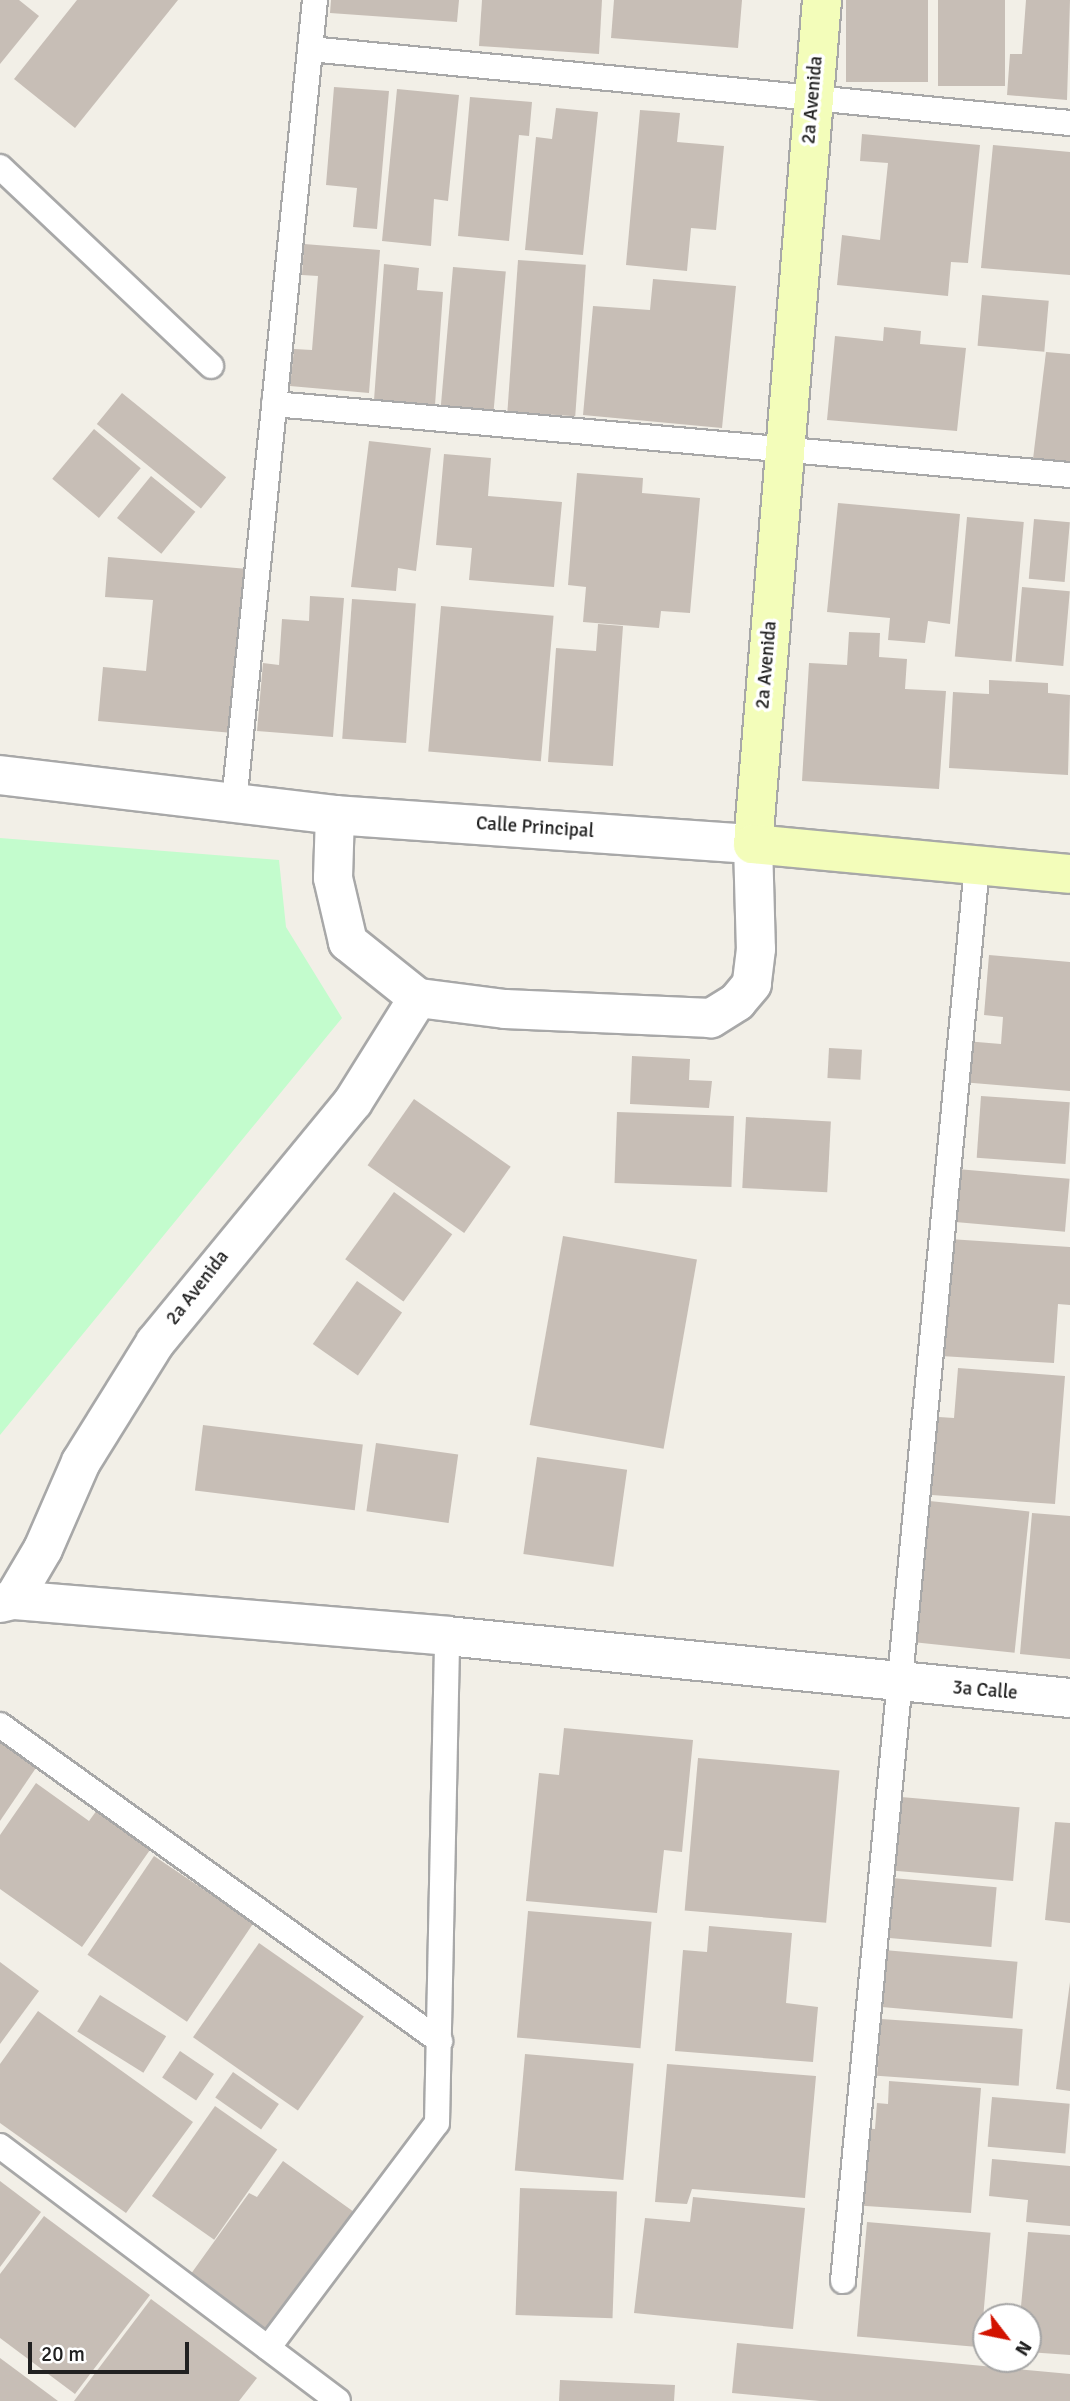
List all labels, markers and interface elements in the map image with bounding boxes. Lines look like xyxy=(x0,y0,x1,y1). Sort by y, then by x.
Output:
street label: 2a Avenida xyxy=(798,55,828,145)
street label: 2a Avenida xyxy=(752,620,782,710)
street label: Calle Principal xyxy=(475,813,595,843)
street label: 2a Avenida xyxy=(162,1246,234,1330)
street label: 3a Calle xyxy=(951,1677,1019,1705)
north arrow xyxy=(972,2303,1042,2373)
scale bar xyxy=(32,2328,192,2372)
text: N xyxy=(1009,2336,1037,2360)
text: 20 m xyxy=(41,2341,85,2367)

